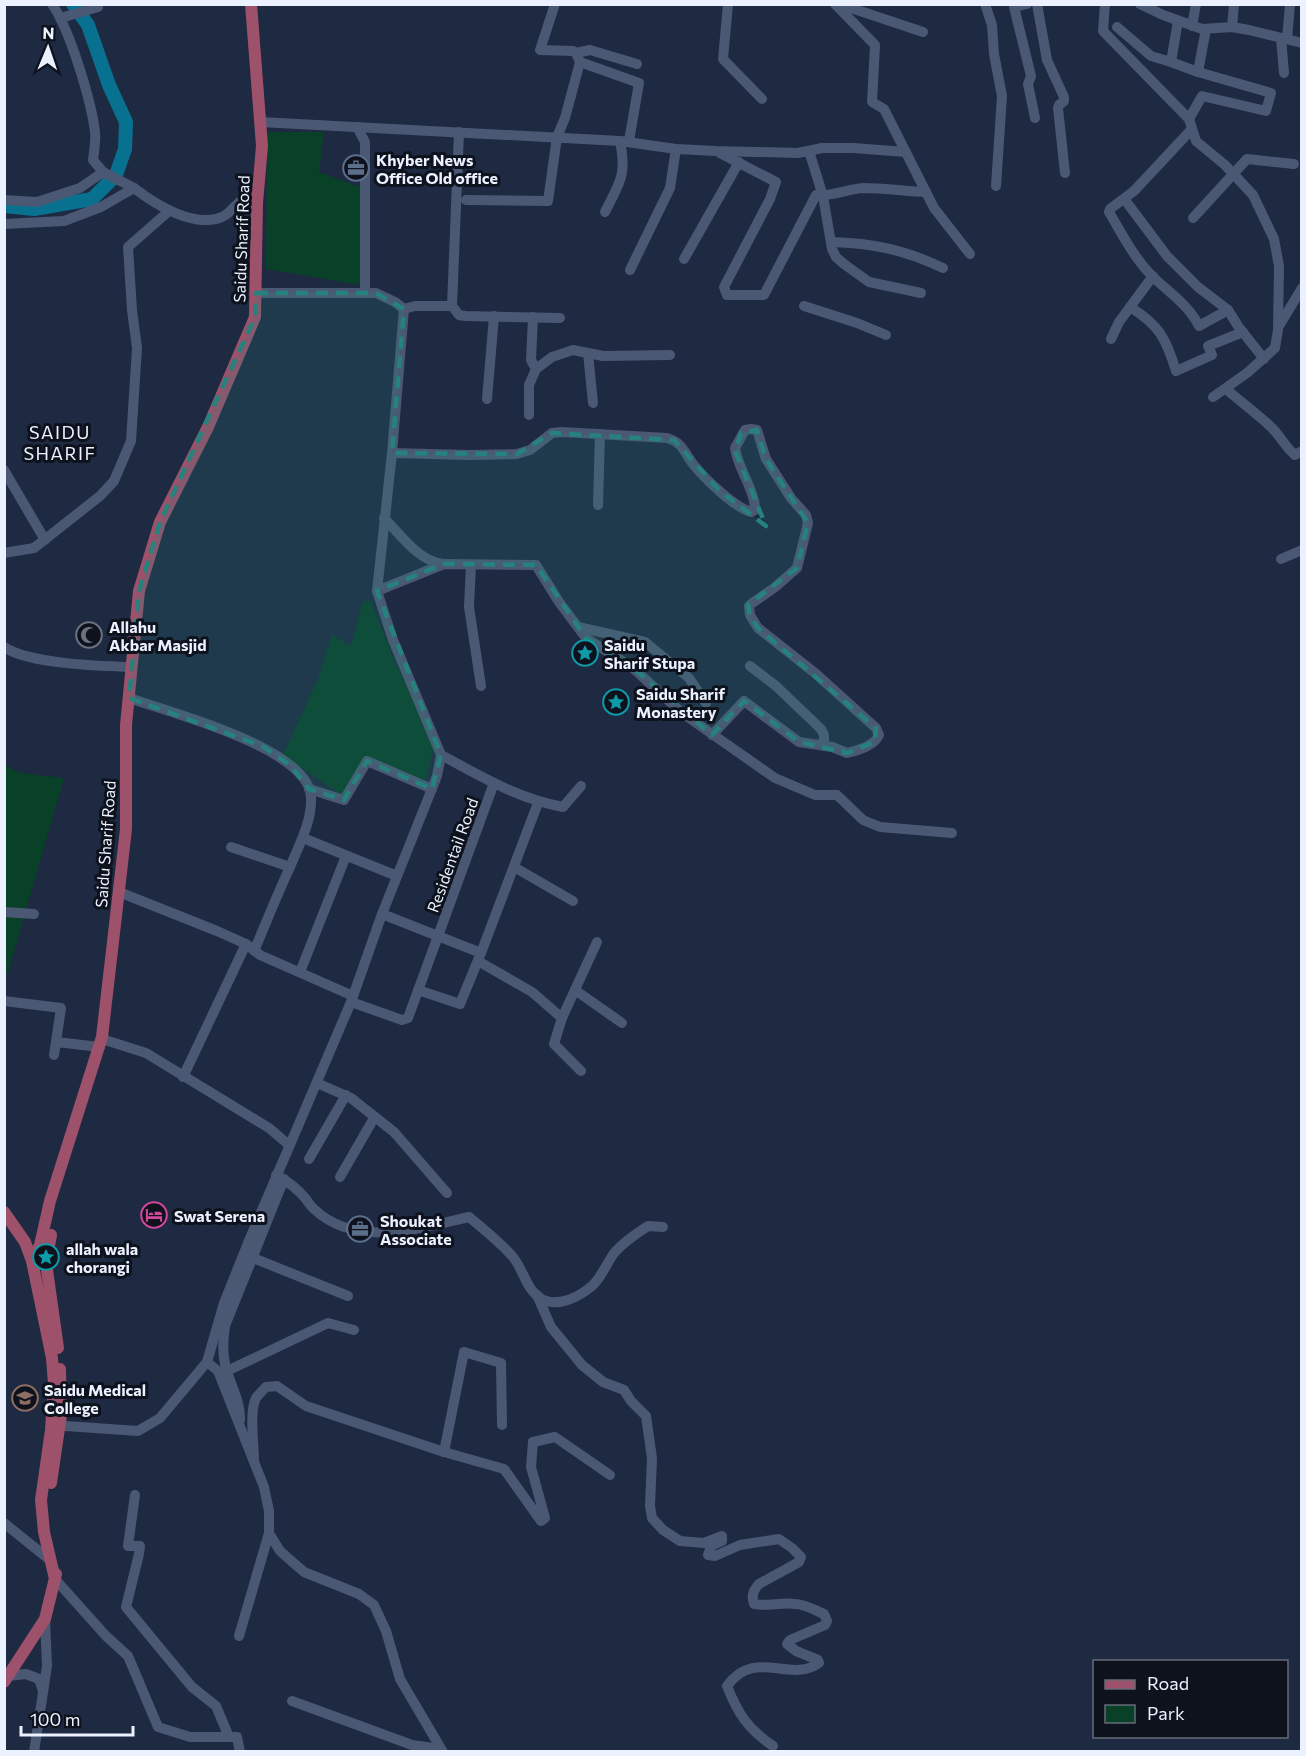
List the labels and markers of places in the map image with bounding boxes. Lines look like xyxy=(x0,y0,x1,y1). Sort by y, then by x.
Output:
place label: Khyber News Office Old office xyxy=(376,150,498,187)
office icon: Khyber News Office Old office xyxy=(341,153,371,183)
place label: Allahu Akbar Masjid xyxy=(109,617,207,654)
mosque icon: Allahu Akbar Masjid xyxy=(74,620,104,650)
place label: Saidu Sharif Stupa xyxy=(604,635,695,672)
place icon: Saidu Sharif Stupa xyxy=(570,638,600,668)
place label: Saidu Sharif Monastery xyxy=(636,684,725,721)
place icon: Saidu Sharif Monastery xyxy=(601,687,631,717)
hotel icon: Swat Serena xyxy=(139,1200,169,1230)
place label: Swat Serena xyxy=(174,1206,265,1225)
place label: Shoukat Associate xyxy=(380,1211,452,1248)
office icon: Shoukat Associate xyxy=(345,1214,375,1244)
place label: allah wala chorangi xyxy=(66,1239,138,1276)
place icon: allah wala chorangi xyxy=(31,1242,61,1272)
place label: Saidu Medical College xyxy=(44,1380,146,1417)
school or university icon: Saidu Medical College xyxy=(10,1383,40,1413)

